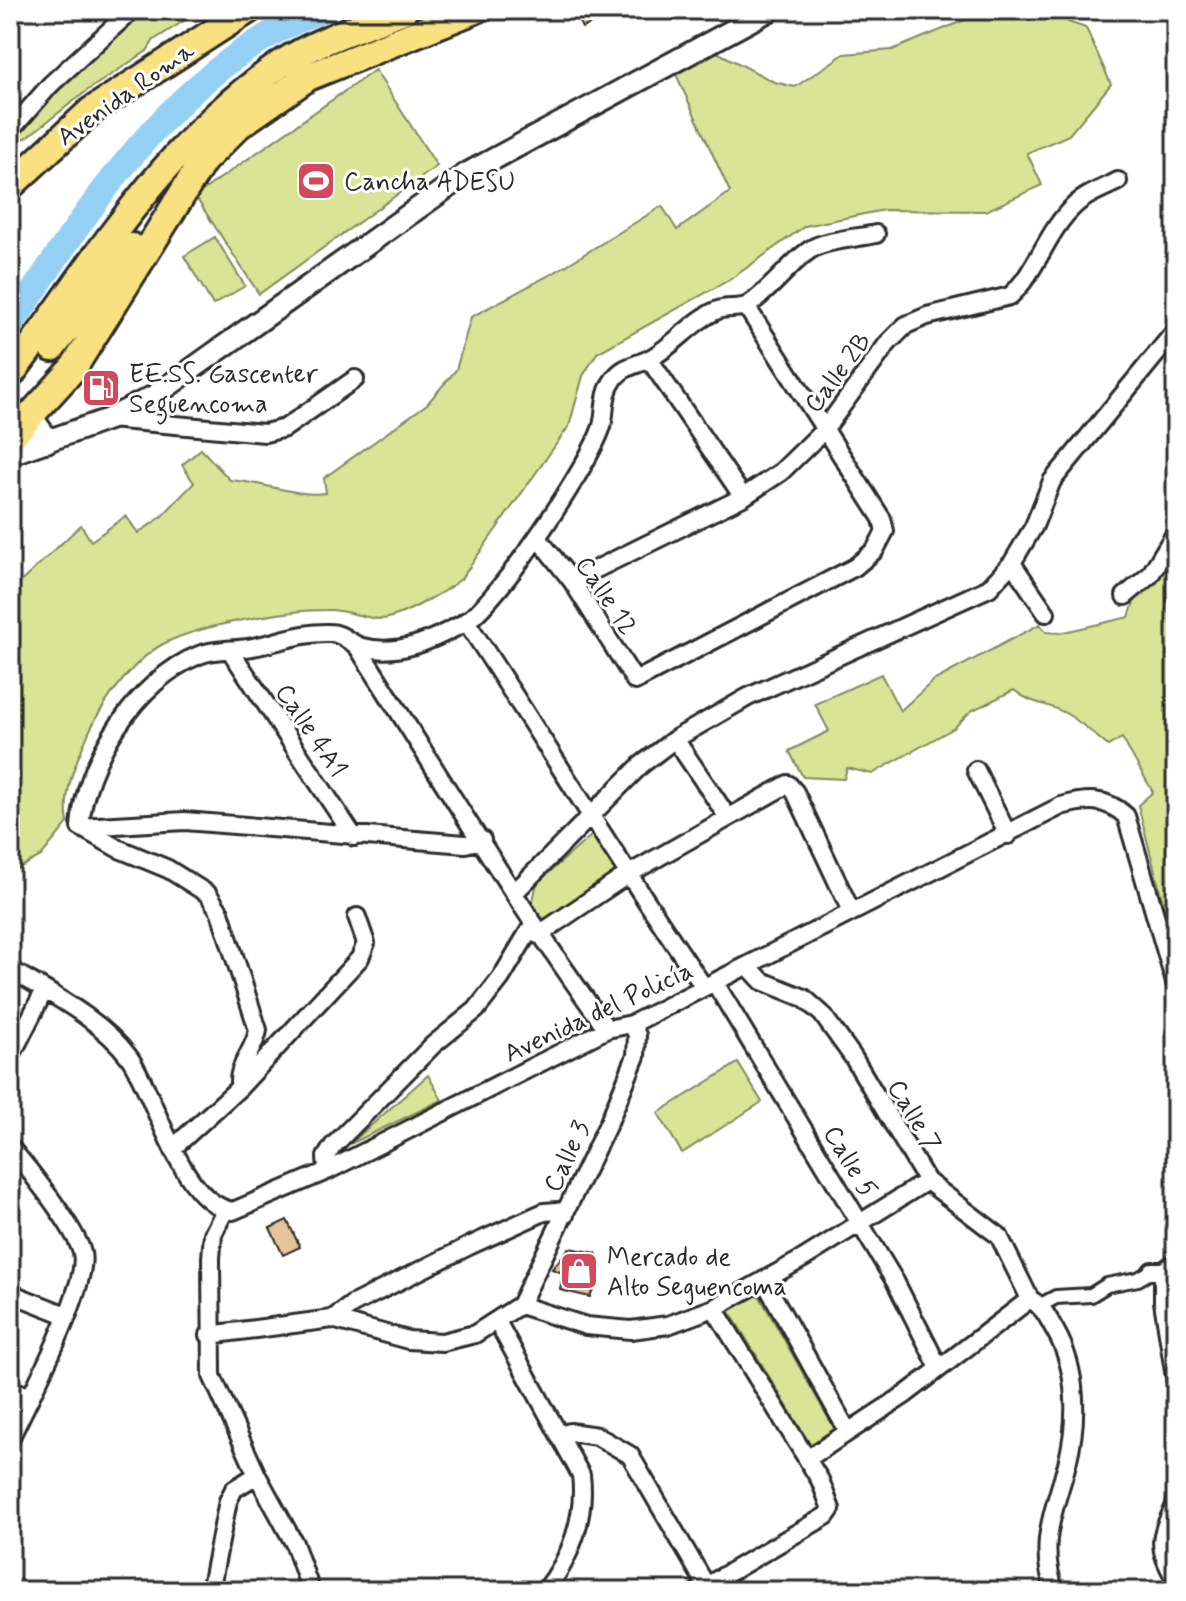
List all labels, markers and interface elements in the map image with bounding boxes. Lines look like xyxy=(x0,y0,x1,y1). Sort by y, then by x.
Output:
street label: Avenida Roma xyxy=(51,34,202,155)
sports icon: Cancha ADESU xyxy=(295,160,337,202)
place label: Cancha ADESU xyxy=(344,166,515,200)
street label: Calle 2B xyxy=(797,326,880,420)
place label: EE.SS. Gascenter Seguencoma xyxy=(129,358,319,425)
fuel station icon: EE.SS. Gascenter Seguencoma xyxy=(80,367,122,409)
street label: Calle 12 xyxy=(567,550,644,642)
street label: Calle 4A1 xyxy=(267,678,354,785)
street label: Avenida del Policía xyxy=(499,954,699,1071)
street label: Calle 7 xyxy=(878,1074,948,1159)
street label: Calle 3 xyxy=(537,1116,599,1198)
street label: Calle 5 xyxy=(814,1120,884,1204)
place label: Mercado de Alto Seguencoma xyxy=(607,1241,787,1305)
shop icon: Mercado de Alto Seguencoma xyxy=(558,1250,600,1292)

